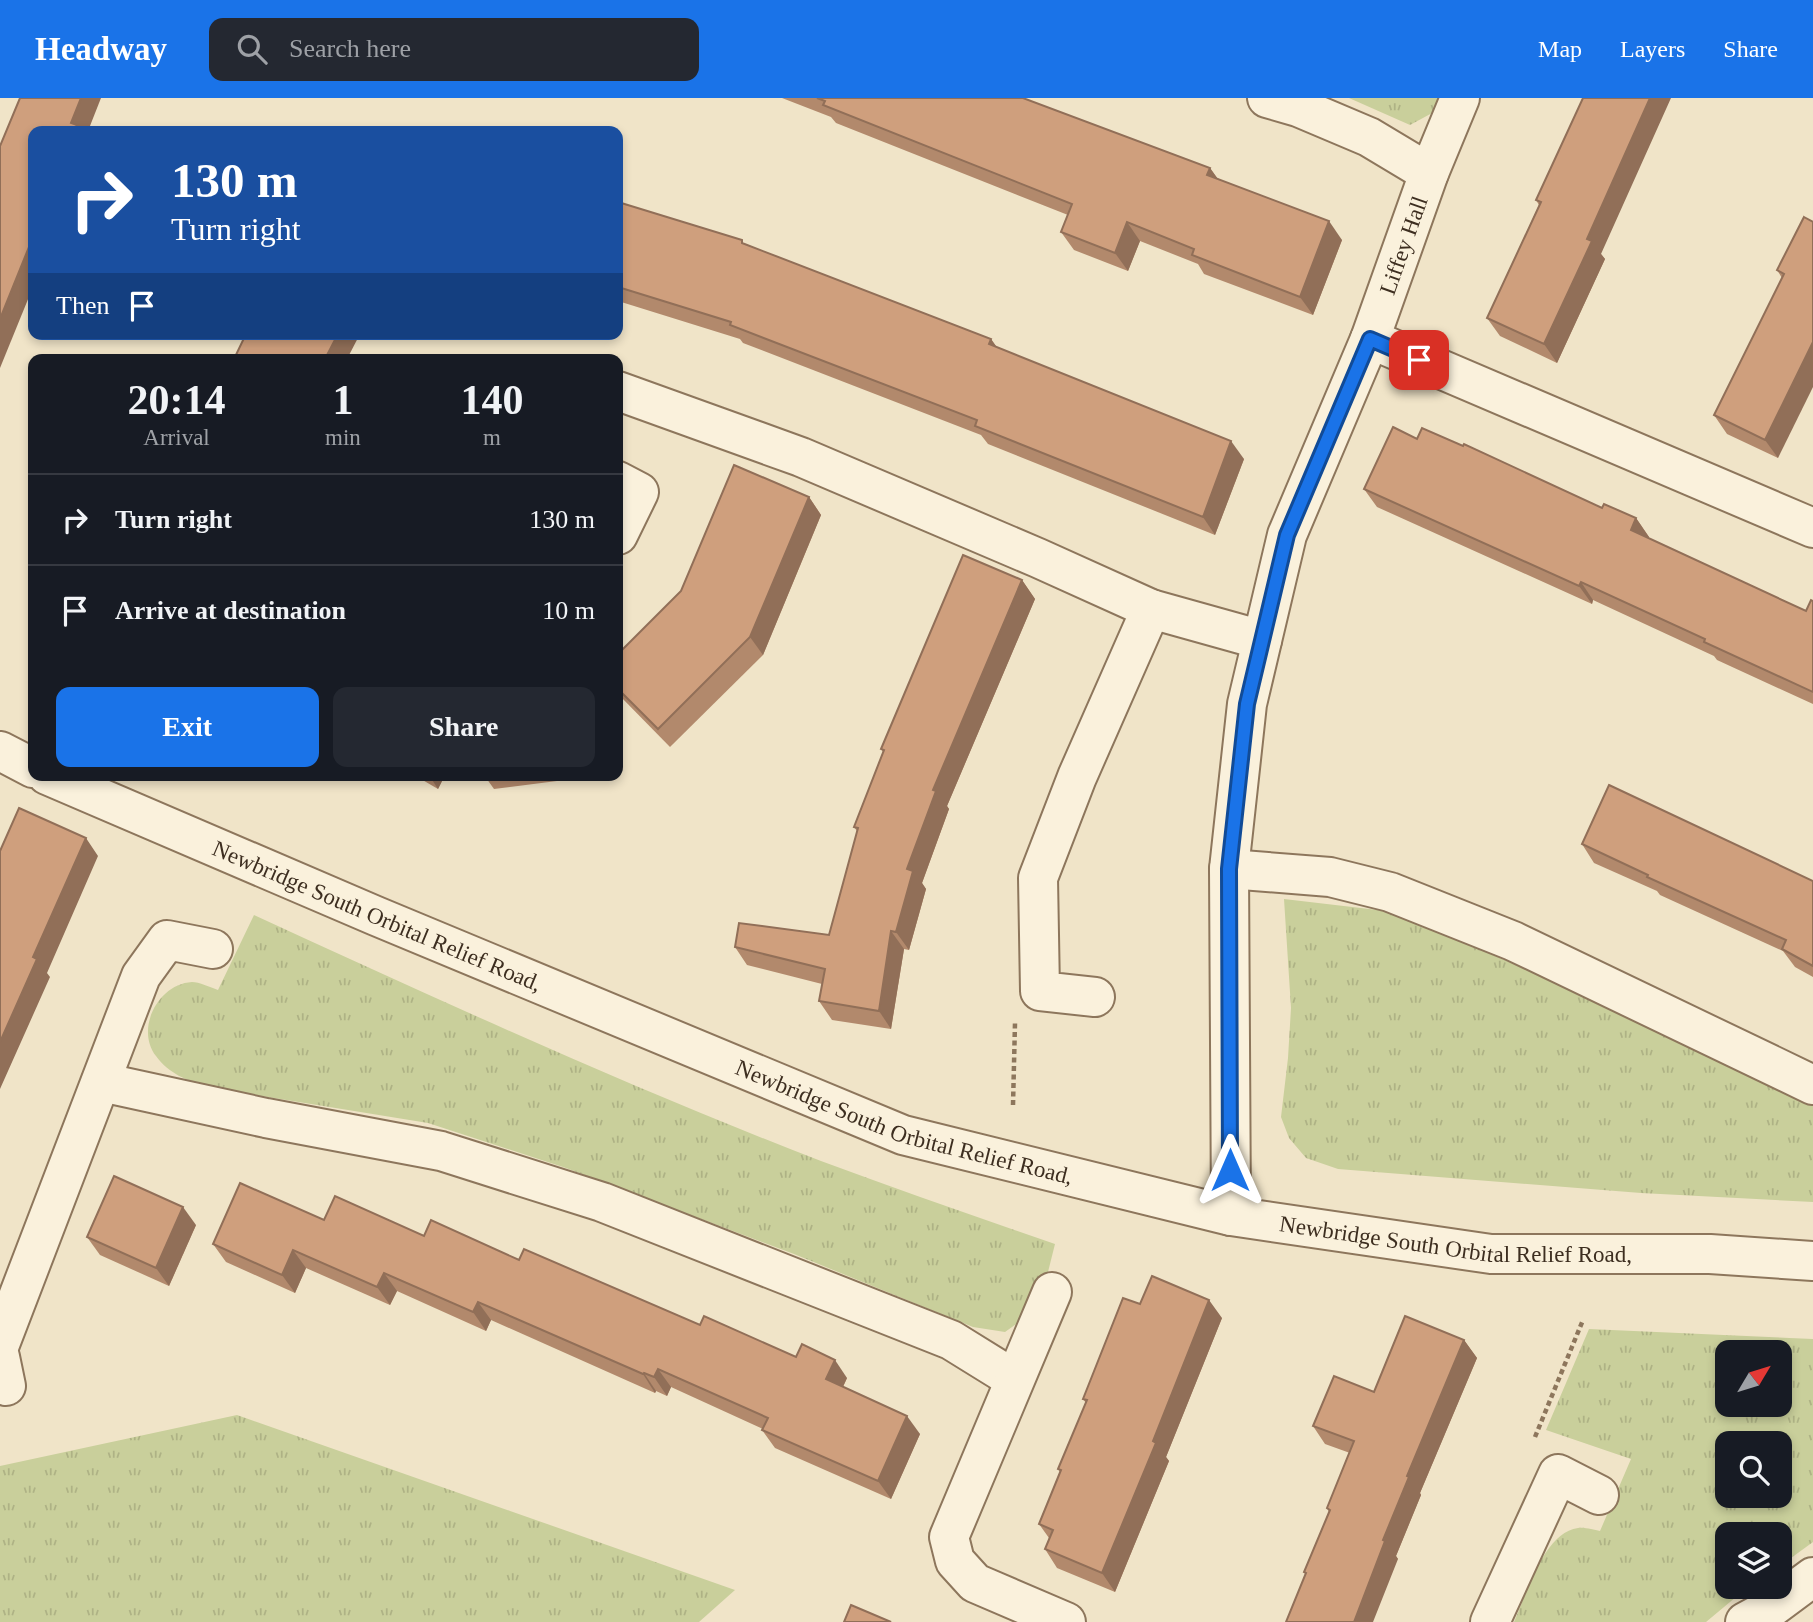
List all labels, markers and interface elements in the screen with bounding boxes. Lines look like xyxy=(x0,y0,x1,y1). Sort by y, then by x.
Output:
search box xyxy=(209,18,699,81)
icon: search xyxy=(233,30,271,68)
text: Headway xyxy=(35,31,167,67)
text: Search here xyxy=(289,34,411,63)
text: Map xyxy=(1538,36,1582,62)
text: Layers xyxy=(1620,36,1685,62)
text: Share xyxy=(1723,36,1778,62)
text: 130 m xyxy=(171,153,298,208)
icon: right xyxy=(56,154,147,245)
street label: Liffey Hall xyxy=(1375,193,1433,298)
text: Turn right xyxy=(171,211,301,247)
icon: arrive xyxy=(123,287,161,325)
text: Then xyxy=(56,291,109,320)
pin xyxy=(1389,330,1449,390)
icon: arrive xyxy=(1400,341,1438,379)
text: 20:14 xyxy=(128,377,226,423)
text: 1 xyxy=(332,377,353,423)
text: 140 xyxy=(460,377,523,423)
text: Arrival xyxy=(143,425,210,450)
text: min xyxy=(325,425,361,450)
text: m xyxy=(483,425,501,450)
icon: right xyxy=(56,501,94,539)
text: Turn right xyxy=(115,505,232,534)
text: 130 m xyxy=(529,505,595,534)
icon: arrive xyxy=(56,592,94,630)
text: Arrive at destination xyxy=(115,596,346,625)
text: 10 m xyxy=(542,596,595,625)
button: Exit xyxy=(56,687,319,767)
button: Share xyxy=(333,687,595,767)
street label: Newbridge South Orbital Relief Road, xyxy=(209,836,545,996)
street label: Newbridge South Orbital Relief Road, xyxy=(732,1055,1075,1190)
position arrow xyxy=(1193,1133,1267,1207)
street label: Newbridge South Orbital Relief Road, xyxy=(1278,1211,1632,1267)
north arrow xyxy=(1715,1340,1792,1418)
map controls xyxy=(1715,1340,1792,1599)
button: search xyxy=(1715,1431,1792,1508)
button: layers xyxy=(1715,1522,1792,1599)

